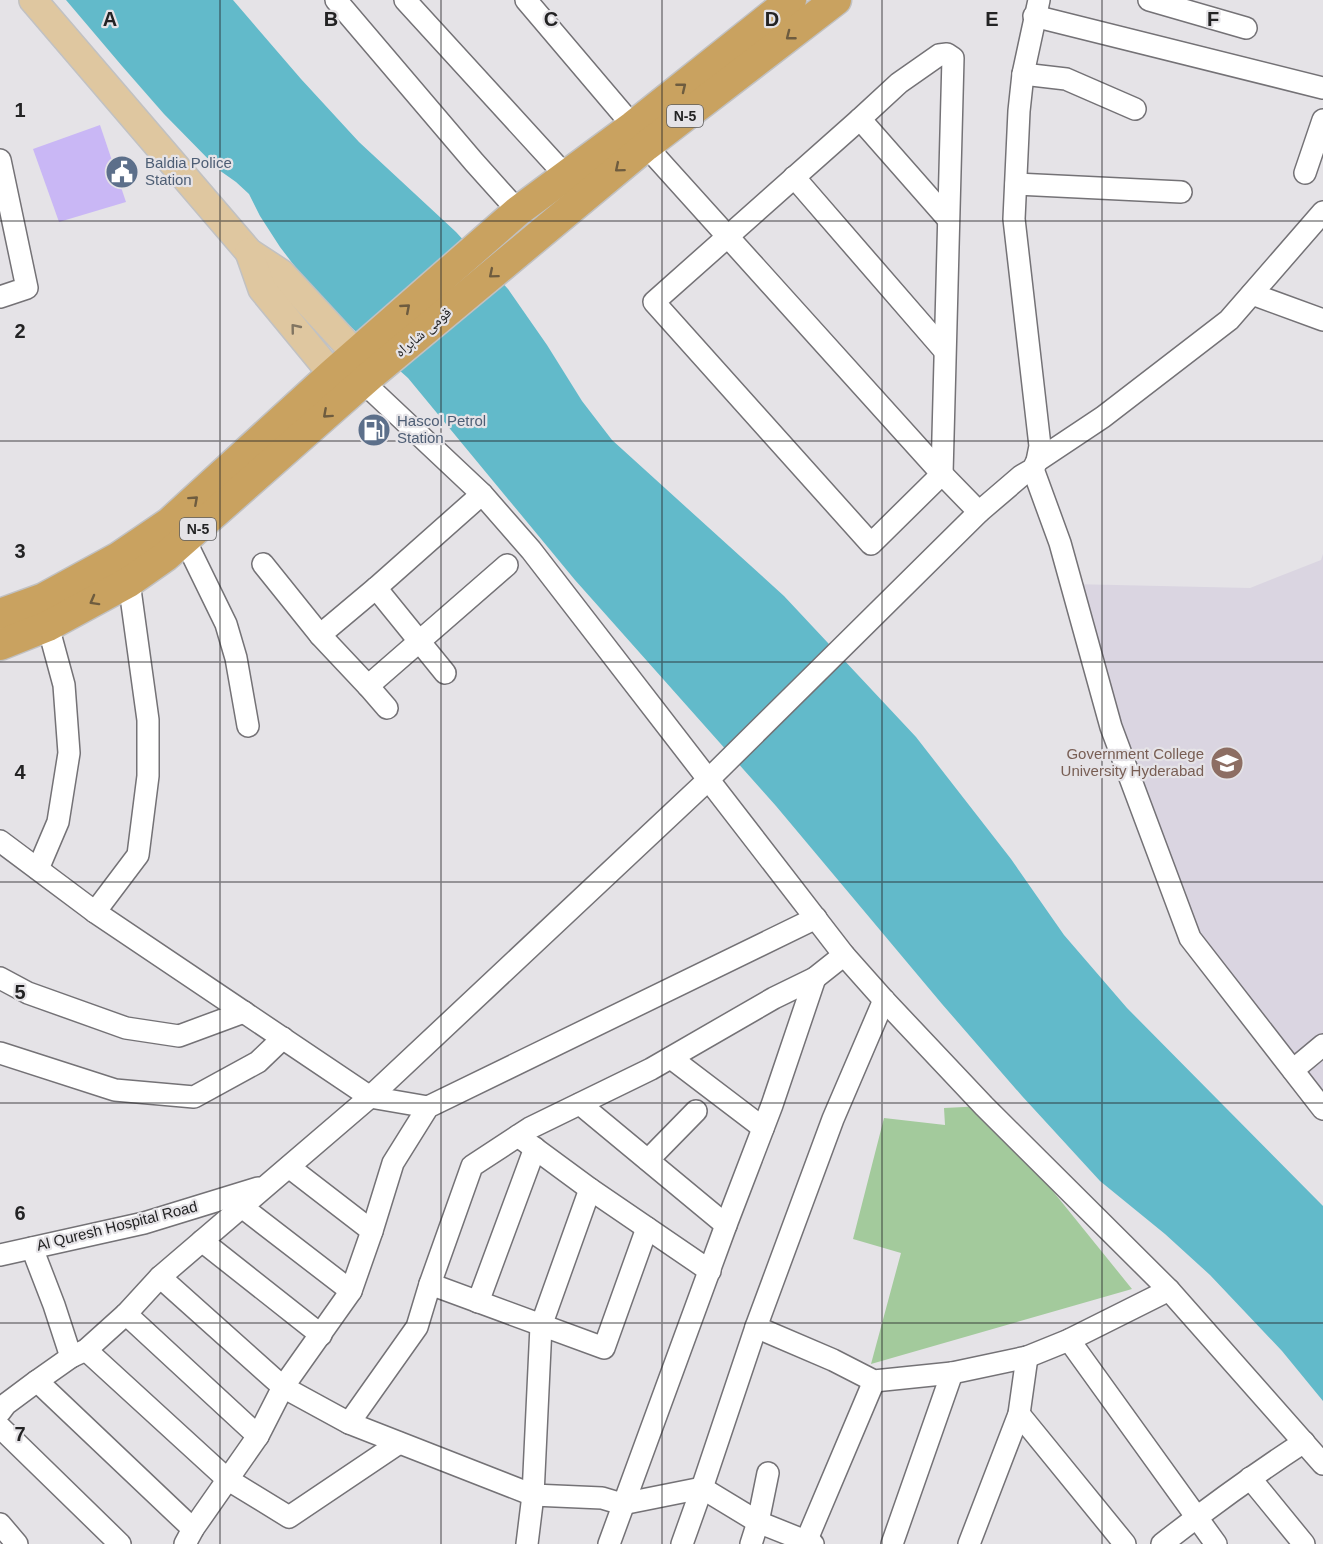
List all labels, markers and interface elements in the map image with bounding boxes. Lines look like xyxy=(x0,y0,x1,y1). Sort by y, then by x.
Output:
text: A xyxy=(103,8,117,30)
text: B xyxy=(324,8,338,30)
text: C xyxy=(544,8,558,30)
text: D xyxy=(765,8,779,30)
text: E xyxy=(985,8,999,30)
text: F xyxy=(1207,8,1219,30)
one-way arrow xyxy=(785,28,796,39)
one-way arrow xyxy=(675,83,686,94)
text: 1 xyxy=(14,99,26,121)
road number: N-5 xyxy=(667,105,703,127)
public building icon: Baldia Police Station xyxy=(104,154,140,190)
place label: Baldia Police Station xyxy=(145,154,232,188)
one-way arrow xyxy=(615,161,626,172)
one-way arrow xyxy=(489,267,500,278)
street label: قومی شاہراہ xyxy=(391,303,456,362)
one-way arrow xyxy=(399,305,410,316)
text: 2 xyxy=(14,320,26,342)
one-way arrow xyxy=(291,324,302,335)
one-way arrow xyxy=(323,407,334,418)
fuel station icon: Hascol Petrol Station xyxy=(356,412,392,448)
place label: Hascol Petrol Station xyxy=(397,412,486,446)
one-way arrow xyxy=(187,496,197,507)
road number: N-5 xyxy=(180,518,216,540)
text: 3 xyxy=(14,540,26,562)
one-way arrow xyxy=(90,594,100,605)
place label: Government College University Hyderabad xyxy=(1061,745,1204,779)
school or university icon: Government College University Hyderabad xyxy=(1209,745,1245,781)
text: 4 xyxy=(14,761,26,783)
text: 5 xyxy=(14,981,26,1003)
street label: Al Quresh Hospital Road xyxy=(35,1197,199,1254)
text: 6 xyxy=(14,1202,26,1224)
text: 7 xyxy=(14,1423,26,1445)

